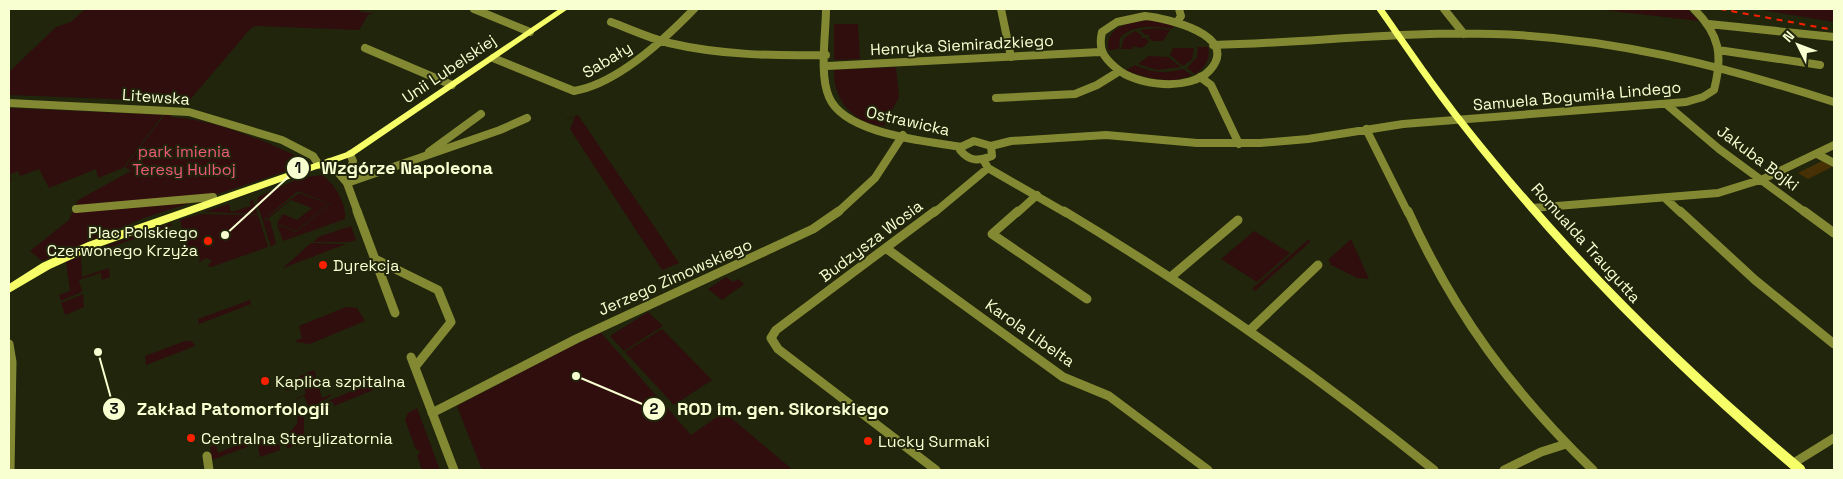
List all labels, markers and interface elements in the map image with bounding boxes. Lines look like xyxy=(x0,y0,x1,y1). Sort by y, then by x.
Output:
north arrow xyxy=(1773,20,1823,70)
text: N xyxy=(1779,27,1798,46)
street label: Unii Lubelskiej xyxy=(398,30,500,108)
street label: Henryka Siemiradzkiego xyxy=(870,30,1054,60)
street label: Sabały xyxy=(578,37,636,83)
street label: Samuela Bogumiła Lindego xyxy=(1472,76,1682,116)
street label: Litewska xyxy=(121,84,191,110)
street label: Ostrawicka xyxy=(864,101,952,141)
street label: Jakuba Bojki xyxy=(1713,120,1803,196)
park label: park imienia Teresy Hulboj xyxy=(132,141,236,180)
callout: Wzgórze Napoleona xyxy=(286,151,503,184)
text: Wzgórze Napoleona xyxy=(321,156,493,179)
text: 1 xyxy=(295,158,301,177)
street label: Romualda Traugutta xyxy=(1527,179,1645,307)
street label: Budzysza Wosia xyxy=(815,195,927,287)
place label: Plac Polskiego Czerwonego Krzyża xyxy=(47,222,198,261)
street label: Jerzego Zimowskiego xyxy=(595,234,755,320)
marker: Plac Polskiego Czerwonego Krzyża xyxy=(202,235,214,247)
place label: Dyrekcja xyxy=(333,255,400,276)
marker: Dyrekcja xyxy=(317,259,329,271)
street label: Karola Libelta xyxy=(981,294,1079,372)
place label: Kaplica szpitalna xyxy=(275,371,405,392)
marker: Kaplica szpitalna xyxy=(259,375,271,387)
callout: ROD im. gen. Sikorskiego xyxy=(641,392,899,425)
callout: Zakład Patomorfologii xyxy=(102,393,339,426)
text: Zakład Patomorfologii xyxy=(137,397,329,420)
text: ROD im. gen. Sikorskiego xyxy=(677,397,889,420)
text: 3 xyxy=(109,399,119,418)
text: 2 xyxy=(650,399,659,418)
place label: Centralna Sterylizatornia xyxy=(201,428,393,449)
place label: Lucky Surmaki xyxy=(878,431,990,452)
marker: Centralna Sterylizatornia xyxy=(185,432,197,444)
marker: Lucky Surmaki xyxy=(862,435,874,447)

